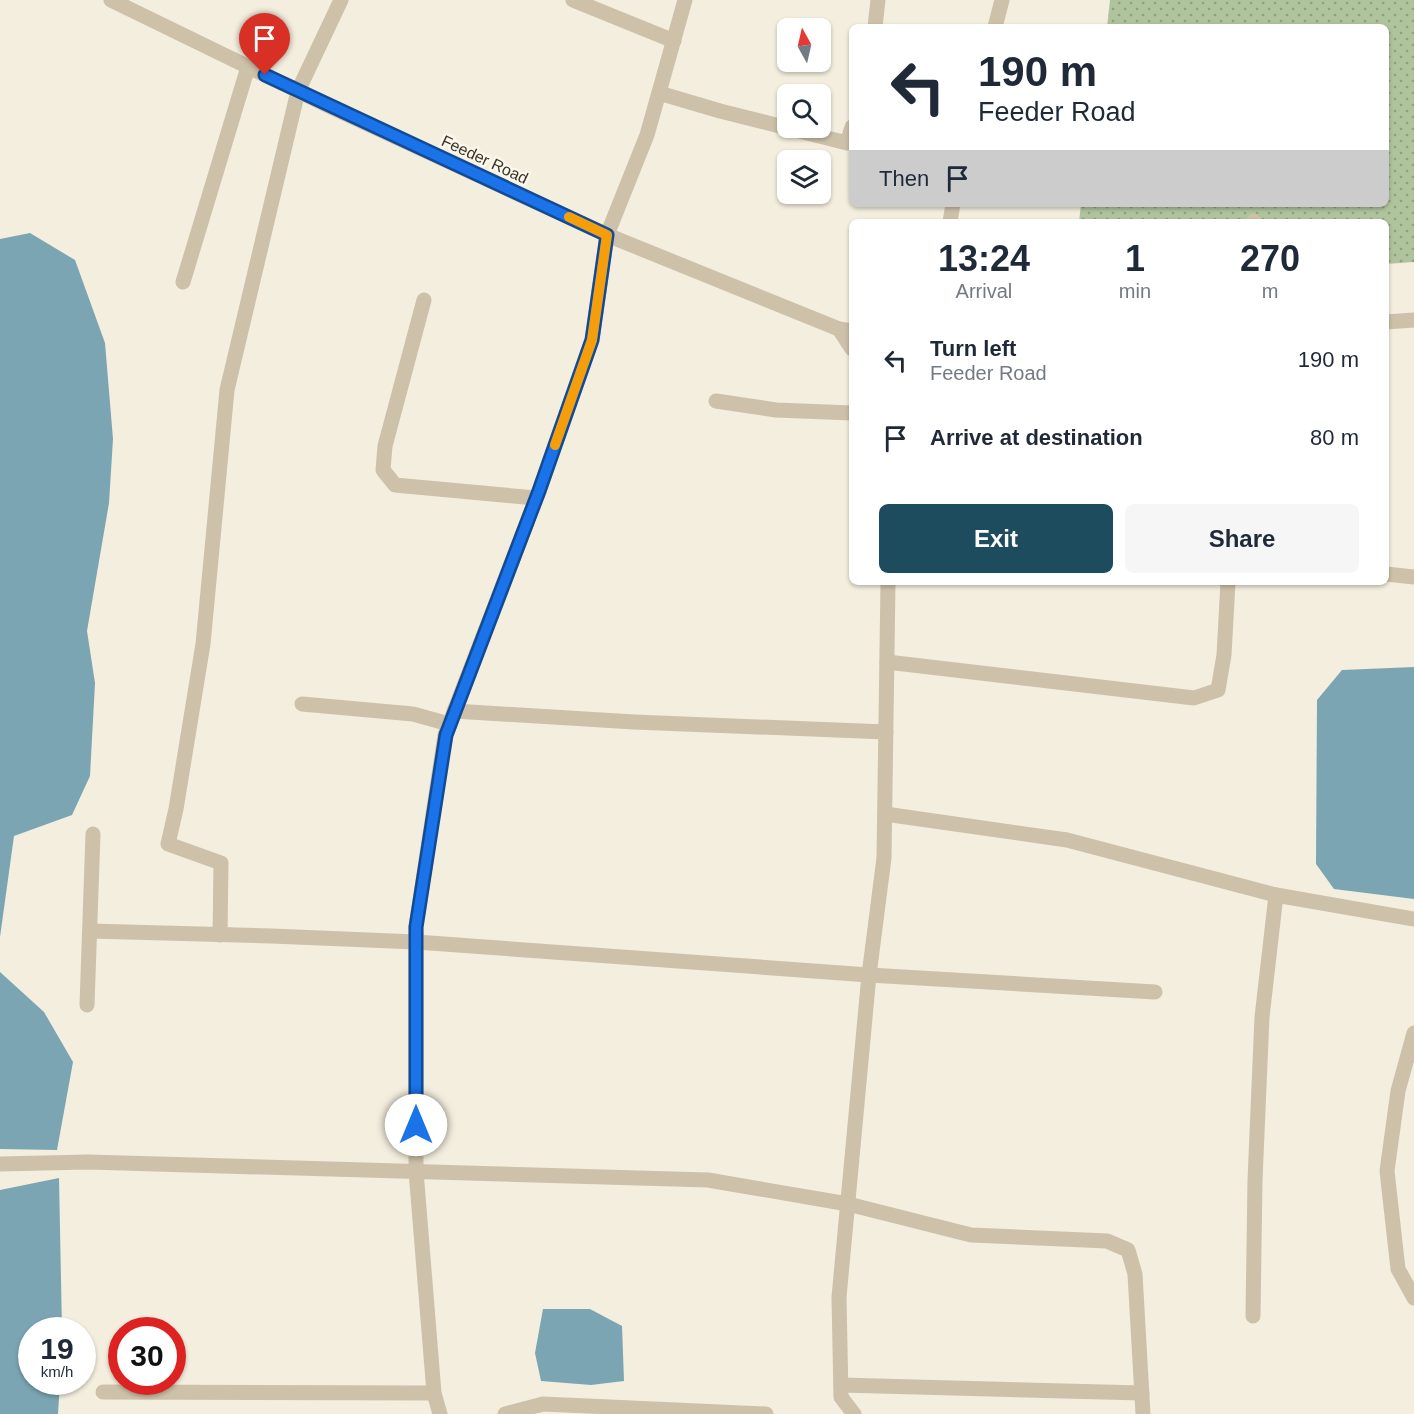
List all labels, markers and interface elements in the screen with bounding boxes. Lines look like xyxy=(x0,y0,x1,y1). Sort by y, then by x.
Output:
pin xyxy=(239,13,290,75)
north arrow xyxy=(777,18,831,72)
map controls xyxy=(777,18,831,204)
icon: arrive xyxy=(248,22,281,55)
icon: left xyxy=(879,48,957,126)
text: 190 m xyxy=(978,48,1097,95)
button: search xyxy=(777,84,831,138)
text: Feeder Road xyxy=(978,97,1136,127)
street label: Feeder Road xyxy=(439,132,531,187)
button: layers xyxy=(777,150,831,204)
icon: arrive xyxy=(941,162,974,195)
text: Then xyxy=(879,166,929,191)
text: 13:24 xyxy=(938,238,1030,279)
text: 1 xyxy=(1125,238,1145,279)
text: 270 xyxy=(1240,238,1300,279)
text: Arrival xyxy=(956,280,1012,302)
text: min xyxy=(1119,280,1151,302)
text: m xyxy=(1262,280,1278,302)
text: Turn left xyxy=(930,336,1016,361)
icon: left xyxy=(879,344,912,377)
text: 190 m xyxy=(1298,347,1359,372)
text: Feeder Road xyxy=(930,362,1047,384)
icon: arrive xyxy=(879,422,912,455)
text: Arrive at destination xyxy=(930,425,1143,450)
text: 80 m xyxy=(1310,425,1359,450)
button: Exit xyxy=(879,504,1113,573)
button: Share xyxy=(1125,504,1359,573)
position arrow xyxy=(384,1093,448,1157)
speed limit sign: 30 xyxy=(108,1317,186,1395)
text: 19 xyxy=(40,1332,74,1365)
text: km/h xyxy=(41,1363,73,1380)

